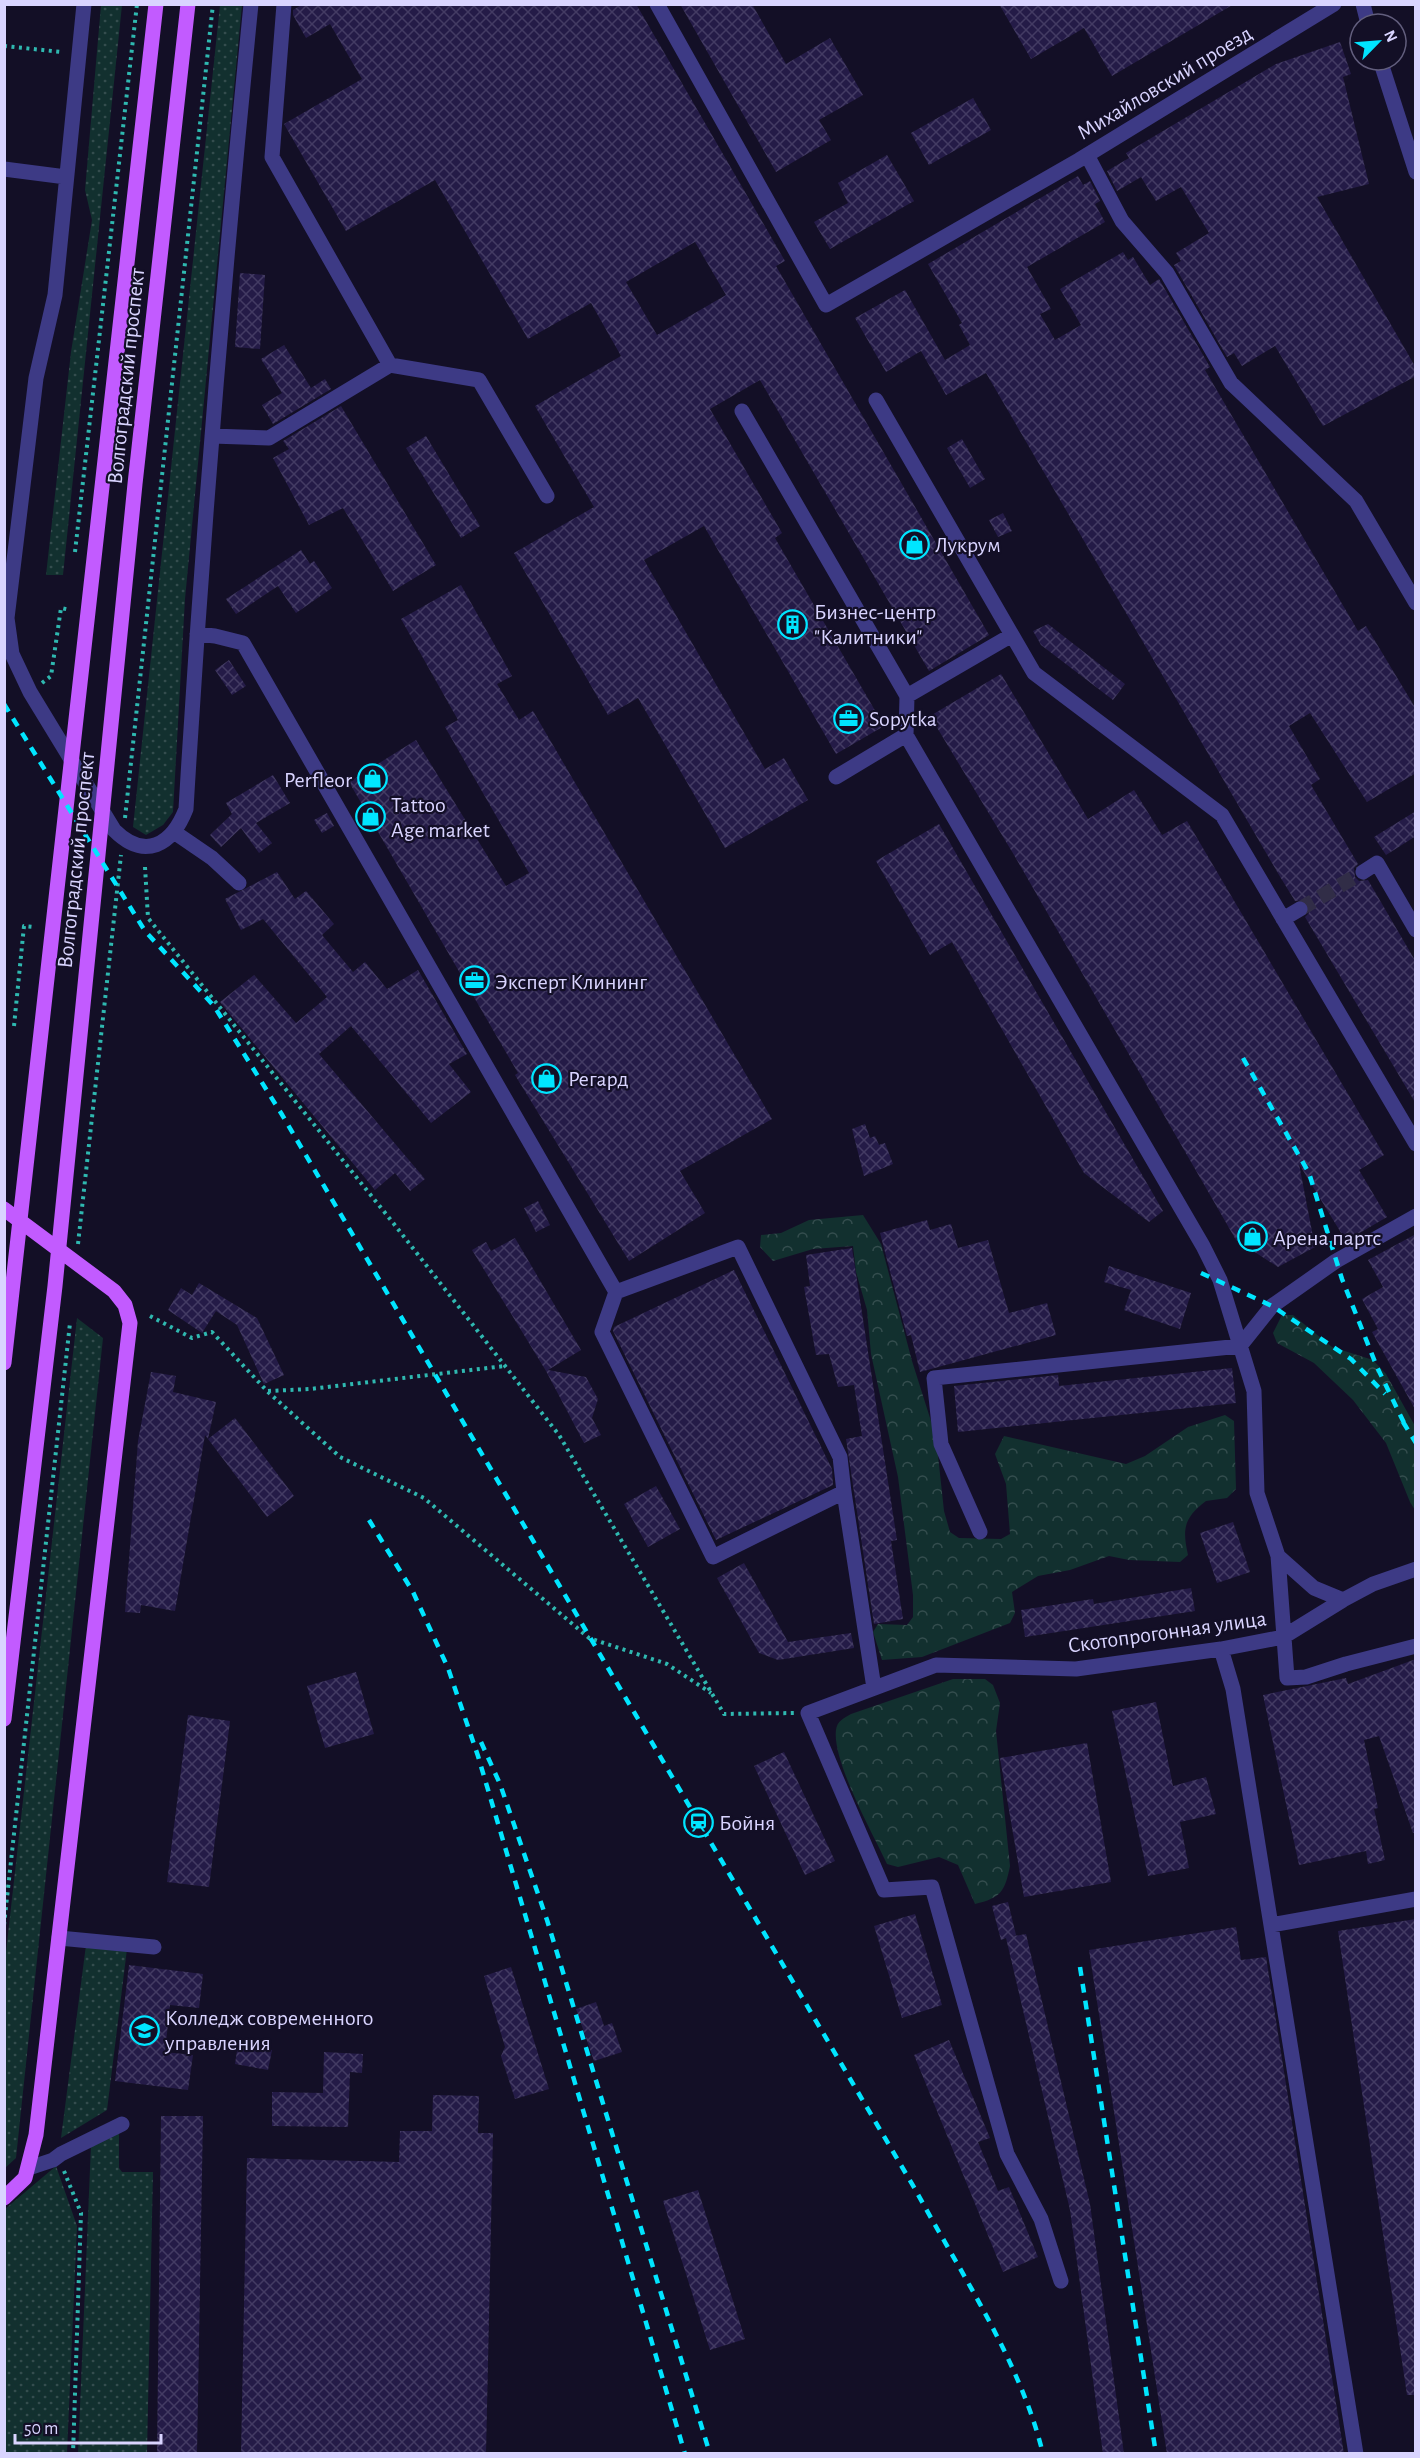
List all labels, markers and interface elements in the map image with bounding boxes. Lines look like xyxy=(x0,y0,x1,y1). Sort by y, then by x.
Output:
north arrow xyxy=(1348,12,1408,72)
street label: Михайловский проезд xyxy=(1073,22,1256,144)
text: N xyxy=(1381,28,1400,45)
street label: Волгоградский проспект xyxy=(104,266,148,485)
shop icon: Лукрум xyxy=(898,528,930,560)
place label: Лукрум xyxy=(935,534,1001,556)
place label: Бизнес-центр "Калитники" xyxy=(814,601,936,648)
building icon: Бизнес-центр "Калитники" xyxy=(777,608,809,640)
office icon: Sopytka xyxy=(832,702,864,734)
place label: Sopytka xyxy=(869,708,937,730)
street label: Волгоградский проспект xyxy=(54,750,98,969)
shop icon: Perfleor xyxy=(357,763,389,795)
place label: Perfleor xyxy=(284,769,352,791)
place label: Tattoo Age market xyxy=(391,794,490,841)
shop icon: Tattoo Age market xyxy=(354,801,386,833)
office icon: Эксперт Клининг xyxy=(458,965,490,997)
place label: Эксперт Клининг xyxy=(495,971,647,993)
shop icon: Регард xyxy=(531,1062,563,1094)
place label: Регард xyxy=(568,1068,629,1090)
shop icon: Арена партс xyxy=(1236,1221,1268,1253)
place label: Арена партс xyxy=(1273,1227,1381,1249)
street label: Скотопрогонная улица xyxy=(1066,1607,1268,1657)
station icon: Бойня xyxy=(682,1806,714,1838)
place label: Бойня xyxy=(719,1812,775,1834)
place label: Колледж современного управления xyxy=(164,2007,373,2054)
school or university icon: Колледж современного управления xyxy=(128,2014,160,2046)
scale bar xyxy=(15,2407,160,2445)
text: 50 m xyxy=(24,2420,58,2438)

